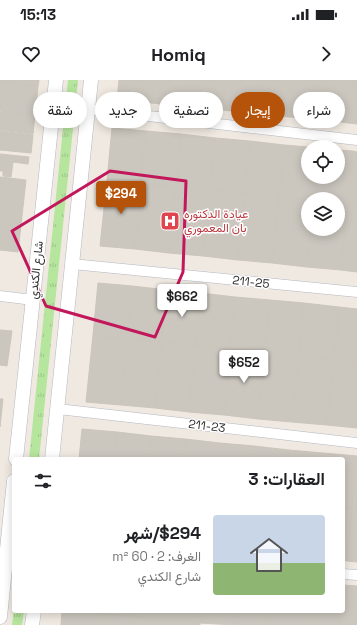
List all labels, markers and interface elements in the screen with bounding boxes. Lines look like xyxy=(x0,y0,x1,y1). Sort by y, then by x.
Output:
text: 15:13 xyxy=(20,5,56,24)
icon: heart xyxy=(20,43,42,65)
text: Homiq xyxy=(151,43,206,66)
icon: forward xyxy=(315,43,337,65)
chip: شقة xyxy=(33,92,87,128)
chip: جديد xyxy=(95,92,151,128)
chip: تصفية xyxy=(159,92,223,128)
chip: إيجار xyxy=(231,92,285,128)
chip: شراء xyxy=(293,92,345,128)
map controls xyxy=(301,140,345,236)
button: locate xyxy=(301,140,345,184)
pin: $294 xyxy=(97,181,145,215)
text: $294 xyxy=(105,185,137,202)
button: layers xyxy=(301,192,345,236)
place label: عيادة الدكتوره بان المعموري xyxy=(184,206,248,238)
hospital icon: عيادة الدكتوره بان المعموري xyxy=(159,210,181,232)
street label: شارع الكندي xyxy=(25,240,49,300)
street label: 211-25 xyxy=(232,272,270,292)
pin: $662 xyxy=(158,284,206,318)
text: $662 xyxy=(166,288,198,305)
pin: $652 xyxy=(220,350,268,384)
text: $652 xyxy=(228,354,260,371)
street label: 211-23 xyxy=(188,416,226,436)
text: العقارات: 3 xyxy=(248,468,325,490)
icon: filters xyxy=(32,470,54,492)
text: $294/شهر xyxy=(124,522,201,544)
icon: home xyxy=(245,531,293,579)
text: الغرف: 2 · 60 m² xyxy=(112,548,201,565)
text: شارع الكندي xyxy=(138,568,201,585)

